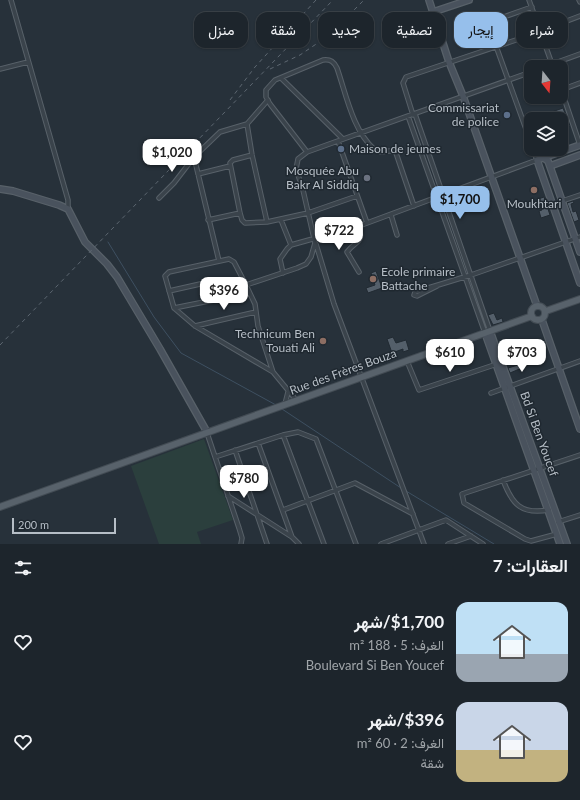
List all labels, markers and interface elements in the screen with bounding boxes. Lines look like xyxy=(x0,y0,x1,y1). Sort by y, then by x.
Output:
chip: منزل xyxy=(194,12,248,48)
chip: شقة xyxy=(256,12,310,48)
chip: جديد xyxy=(318,12,374,48)
chip: تصفية xyxy=(382,12,446,48)
chip: إيجار xyxy=(454,12,508,48)
chip: شراء xyxy=(516,12,568,48)
north arrow xyxy=(524,60,568,104)
map controls xyxy=(524,60,568,156)
place label: Commissariat de police xyxy=(428,100,500,129)
marker: Commissariat de police xyxy=(502,110,512,120)
button: layers xyxy=(524,112,568,156)
pin: $1,020 xyxy=(139,139,205,173)
place label: Maison de jeunes xyxy=(349,141,441,156)
text: $1,020 xyxy=(152,144,192,160)
marker: Maison de jeunes xyxy=(336,144,346,154)
place label: Mosquée Abu Bakr Al Siddiq xyxy=(286,163,359,192)
marker: Mosquée Abu Bakr Al Siddiq xyxy=(362,173,372,183)
marker: Moukhtari xyxy=(529,185,539,195)
pin: $1,700 xyxy=(427,186,493,220)
text: $1,700 xyxy=(440,191,480,207)
place label: Moukhtari xyxy=(507,196,561,211)
pin: $722 xyxy=(315,217,363,251)
text: $722 xyxy=(324,222,354,238)
place label: Ecole primaire Battache xyxy=(381,264,455,293)
marker: Ecole primaire Battache xyxy=(368,274,378,284)
pin: $396 xyxy=(200,277,248,311)
text: $396 xyxy=(209,282,239,298)
place label: Technicum Ben Touati Ali xyxy=(235,326,315,355)
marker: Technicum Ben Touati Ali xyxy=(318,336,328,346)
pin: $610 xyxy=(426,339,474,373)
pin: $703 xyxy=(498,339,546,373)
text: $610 xyxy=(435,344,465,360)
text: $703 xyxy=(507,344,537,360)
street label: Rue des Frères Bouza xyxy=(287,345,398,398)
street label: Bd Si Ben Youcef xyxy=(517,389,562,479)
pin: $780 xyxy=(220,465,268,499)
text: $780 xyxy=(229,470,259,486)
scale bar xyxy=(12,516,116,535)
text: 200 m xyxy=(18,518,49,531)
text: العقارات: 7 xyxy=(493,555,568,576)
icon: filters xyxy=(12,557,34,579)
text: $1,700/شهر xyxy=(354,611,444,632)
icon: home xyxy=(488,618,536,666)
icon: heart xyxy=(12,631,34,653)
text: الغرف: 5 · 188 m² xyxy=(349,637,444,653)
text: Boulevard Si Ben Youcef xyxy=(306,657,444,673)
text: $396/شهر xyxy=(368,709,444,730)
icon: home xyxy=(488,718,536,766)
icon: heart xyxy=(12,731,34,753)
text: الغرف: 2 · 60 m² xyxy=(357,735,444,751)
text: شقة xyxy=(421,755,444,771)

